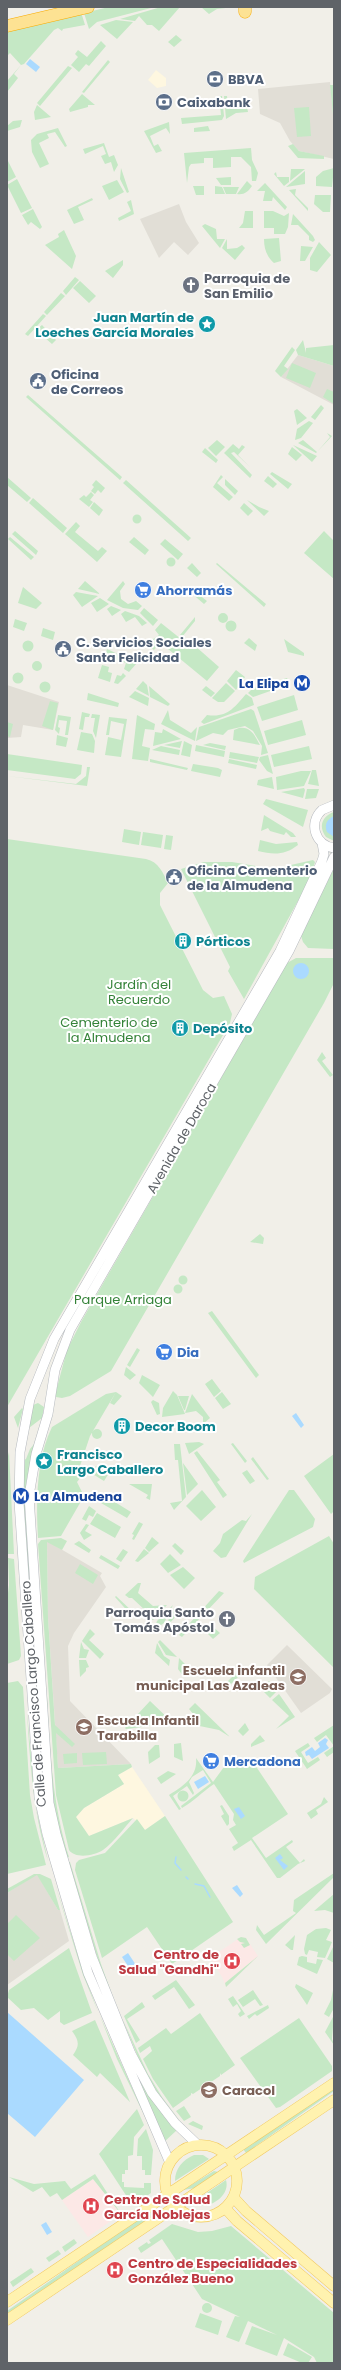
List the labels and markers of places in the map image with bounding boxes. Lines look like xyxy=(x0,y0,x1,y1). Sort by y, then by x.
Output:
bank icon: BBVA xyxy=(205,69,225,89)
place label: BBVA xyxy=(228,70,265,89)
bank icon: Caixabank xyxy=(154,92,174,112)
place label: Caixabank xyxy=(177,93,251,112)
place label: Parroquia de San Emilio xyxy=(204,269,290,303)
church icon: Parroquia de San Emilio xyxy=(181,275,201,295)
place label: Juan Martín de Loeches García Morales xyxy=(35,308,194,342)
place icon: Juan Martín de Loeches García Morales xyxy=(197,314,217,334)
place label: Oficina de Correos xyxy=(51,365,123,399)
public building icon: Oficina de Correos xyxy=(28,371,48,391)
supermarket icon: Ahorramás xyxy=(133,580,153,600)
place label: Ahorramás xyxy=(156,581,232,600)
place label: C. Servicios Sociales Santa Felicidad xyxy=(76,633,212,667)
public building icon: C. Servicios Sociales Santa Felicidad xyxy=(53,639,73,659)
metro station icon: La Elipa xyxy=(292,673,312,693)
place label: La Elipa xyxy=(239,674,289,693)
place label: Oficina Cementerio de la Almudena xyxy=(187,861,317,895)
public building icon: Oficina Cementerio de la Almudena xyxy=(164,867,184,887)
building icon: Pórticos xyxy=(173,931,193,951)
place label: Pórticos xyxy=(196,932,250,951)
building icon: Depósito xyxy=(170,1018,190,1038)
place label: Depósito xyxy=(193,1019,252,1038)
supermarket icon: Dia xyxy=(154,1342,174,1362)
place label: Dia xyxy=(177,1343,199,1362)
building icon: Decor Boom xyxy=(112,1416,132,1436)
place label: Decor Boom xyxy=(135,1417,216,1436)
place label: Francisco Largo Caballero xyxy=(57,1445,163,1479)
place icon: Francisco Largo Caballero xyxy=(34,1451,54,1471)
metro station icon: La Almudena xyxy=(11,1486,31,1506)
place label: La Almudena xyxy=(34,1487,122,1506)
place label: Parroquia Santo Tomás Apóstol xyxy=(106,1603,214,1637)
church icon: Parroquia Santo Tomás Apóstol xyxy=(217,1609,237,1629)
place label: Escuela infantil municipal Las Azaleas xyxy=(136,1661,285,1695)
school or university icon: Escuela infantil municipal Las Azaleas xyxy=(288,1667,308,1687)
place label: Escuela Infantil Tarabilla xyxy=(97,1711,199,1745)
school or university icon: Escuela Infantil Tarabilla xyxy=(74,1717,94,1737)
supermarket icon: Mercadona xyxy=(201,1751,221,1771)
place label: Mercadona xyxy=(224,1752,301,1771)
place label: Centro de Salud "Gandhi" xyxy=(118,1945,219,1979)
hospital icon: Centro de Salud "Gandhi" xyxy=(222,1951,242,1971)
school or university icon: Caracol xyxy=(199,2080,219,2100)
place label: Caracol xyxy=(222,2081,275,2100)
place label: Centro de Salud García Noblejas xyxy=(104,2190,211,2224)
hospital icon: Centro de Salud García Noblejas xyxy=(81,2196,101,2216)
place label: Centro de Especialidades González Bueno xyxy=(128,2254,297,2288)
hospital icon: Centro de Especialidades González Bueno xyxy=(105,2260,125,2280)

